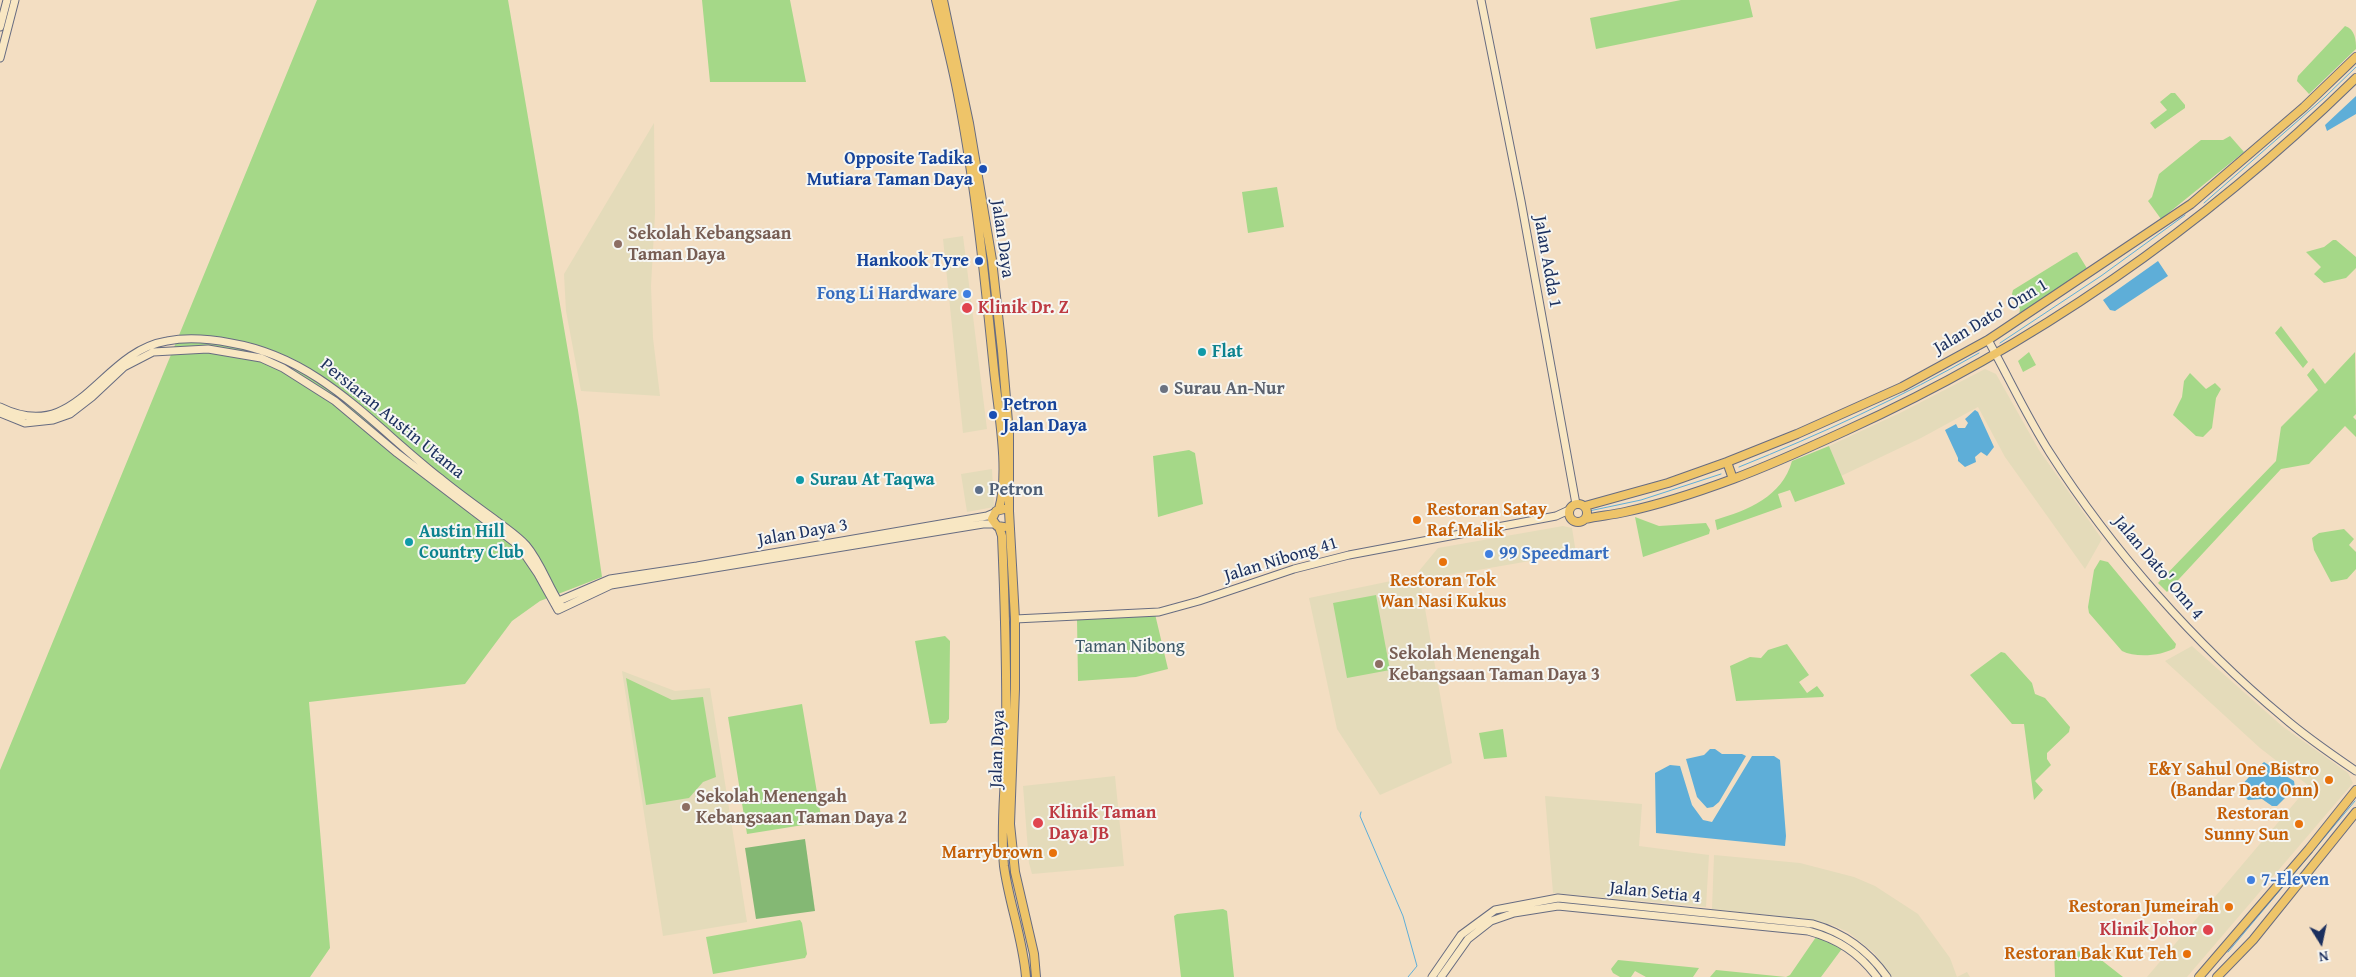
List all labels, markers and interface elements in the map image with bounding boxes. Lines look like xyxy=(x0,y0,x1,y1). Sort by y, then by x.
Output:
place label: Opposite Tadika Mutiara Taman Daya xyxy=(807,148,973,190)
marker: Opposite Tadika Mutiara Taman Daya xyxy=(977,163,989,175)
street label: Jalan Daya xyxy=(986,199,1018,279)
street label: Jalan Adda 1 xyxy=(1528,214,1566,310)
place label: Sekolah Kebangsaan Taman Daya xyxy=(628,223,791,266)
marker: Sekolah Kebangsaan Taman Daya xyxy=(612,238,624,250)
place label: Hankook Tyre xyxy=(857,250,969,272)
marker: Hankook Tyre xyxy=(973,255,985,267)
street label: Jalan Dato' Onn 1 xyxy=(1930,274,2052,360)
place label: Fong Li Hardware xyxy=(817,283,957,305)
marker: Fong Li Hardware xyxy=(961,288,973,300)
place label: Klinik Dr. Z xyxy=(978,297,1069,319)
marker: Klinik Dr. Z xyxy=(960,301,974,315)
place label: Flat xyxy=(1212,341,1243,363)
marker: Flat xyxy=(1196,346,1208,358)
street label: Persiaran Austin Utama xyxy=(316,354,468,484)
place label: Surau An-Nur xyxy=(1174,378,1285,400)
marker: Surau An-Nur xyxy=(1158,383,1170,395)
place label: Petron Jalan Daya xyxy=(1003,394,1087,436)
marker: Petron Jalan Daya xyxy=(987,409,999,421)
place label: Surau At Taqwa xyxy=(810,469,935,491)
marker: Surau At Taqwa xyxy=(794,474,806,486)
place label: Petron xyxy=(989,479,1043,501)
marker: Petron xyxy=(973,484,985,496)
place label: Restoran Satay Raf Malik xyxy=(1427,499,1547,542)
street label: Jalan Dato' Onn 4 xyxy=(2108,512,2208,624)
street label: Jalan Daya 3 xyxy=(756,514,850,552)
marker: Restoran Satay Raf Malik xyxy=(1411,514,1423,526)
place label: Austin Hill Country Club xyxy=(419,521,524,564)
street label: Jalan Nibong 41 xyxy=(1222,532,1340,588)
marker: Austin Hill Country Club xyxy=(403,536,415,548)
place label: 99 Speedmart xyxy=(1499,543,1609,565)
marker: 99 Speedmart xyxy=(1483,548,1495,560)
marker: Restoran Tok Wan Nasi Kukus xyxy=(1437,556,1449,568)
place label: Restoran Tok Wan Nasi Kukus xyxy=(1380,570,1506,612)
park label: Taman Nibong xyxy=(1075,636,1185,658)
place label: Sekolah Menengah Kebangsaan Taman Daya 3 xyxy=(1389,643,1600,686)
marker: Sekolah Menengah Kebangsaan Taman Daya 3 xyxy=(1373,658,1385,670)
street label: Jalan Daya xyxy=(986,709,1010,789)
place label: E&Y Sahul One Bistro (Bandar Dato Onn) xyxy=(2149,759,2319,802)
marker: E&Y Sahul One Bistro (Bandar Dato Onn) xyxy=(2323,774,2335,786)
place label: Sekolah Menengah Kebangsaan Taman Daya 2 xyxy=(696,786,907,829)
marker: Sekolah Menengah Kebangsaan Taman Daya 2 xyxy=(680,801,692,813)
place label: Klinik Taman Daya JB xyxy=(1049,802,1156,844)
place label: Restoran Sunny Sun xyxy=(2204,803,2289,846)
marker: Klinik Taman Daya JB xyxy=(1031,816,1045,830)
marker: Restoran Sunny Sun xyxy=(2293,818,2305,830)
place label: Marrybrown xyxy=(942,842,1043,864)
marker: Marrybrown xyxy=(1047,847,1059,859)
place label: 7-Eleven xyxy=(2261,869,2329,891)
marker: 7-Eleven xyxy=(2245,874,2257,886)
street label: Jalan Setia 4 xyxy=(1608,877,1702,909)
place label: Restoran Jumeirah xyxy=(2069,896,2219,918)
marker: Restoran Jumeirah xyxy=(2223,901,2235,913)
north arrow xyxy=(2296,917,2346,967)
place label: Klinik Johor xyxy=(2100,919,2197,941)
marker: Klinik Johor xyxy=(2201,923,2215,937)
place label: Restoran Bak Kut Teh xyxy=(2005,943,2177,965)
text: N xyxy=(2317,946,2330,967)
marker: Restoran Bak Kut Teh xyxy=(2181,948,2193,960)

